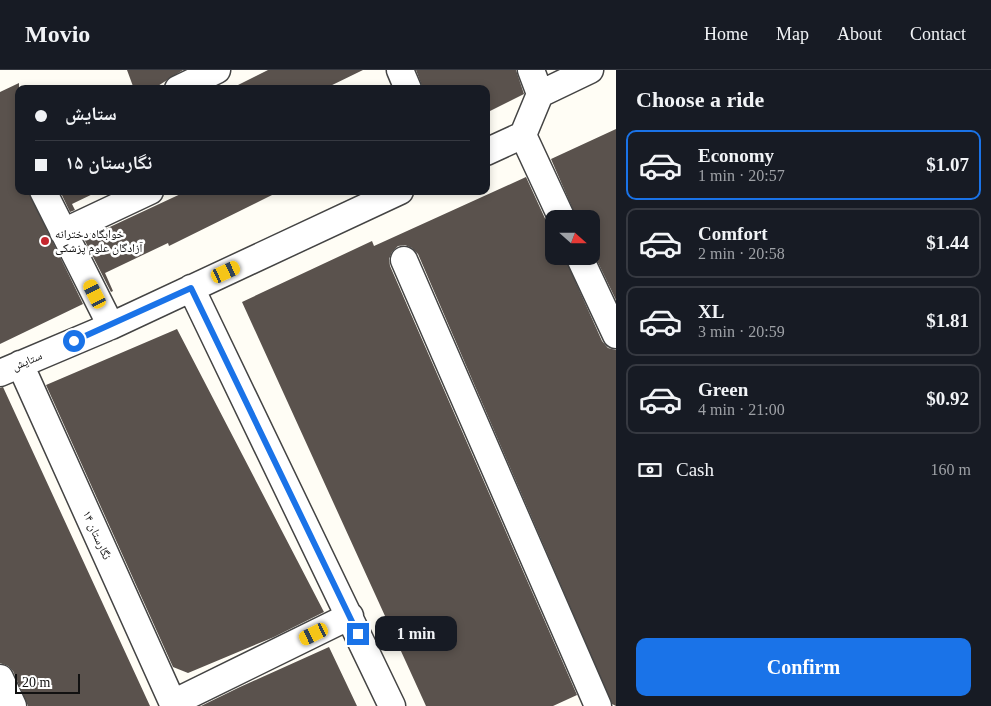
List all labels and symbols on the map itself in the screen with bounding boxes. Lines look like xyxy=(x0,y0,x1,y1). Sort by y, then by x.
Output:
north arrow xyxy=(545,210,600,265)
place label: خوابگاه دخترانه آزادگان علوم پزشکی xyxy=(55,227,143,256)
marker: خوابگاه دخترانه آزادگان علوم پزشکی xyxy=(39,235,51,247)
car xyxy=(209,259,242,285)
car xyxy=(81,277,108,311)
route start xyxy=(63,330,85,352)
street label: ستایش xyxy=(10,348,44,374)
street label: نگارستان ۱۴ xyxy=(80,508,114,562)
callout: 1 min xyxy=(376,616,458,652)
car xyxy=(297,621,330,647)
route end xyxy=(347,623,369,645)
scale bar xyxy=(15,671,80,694)

